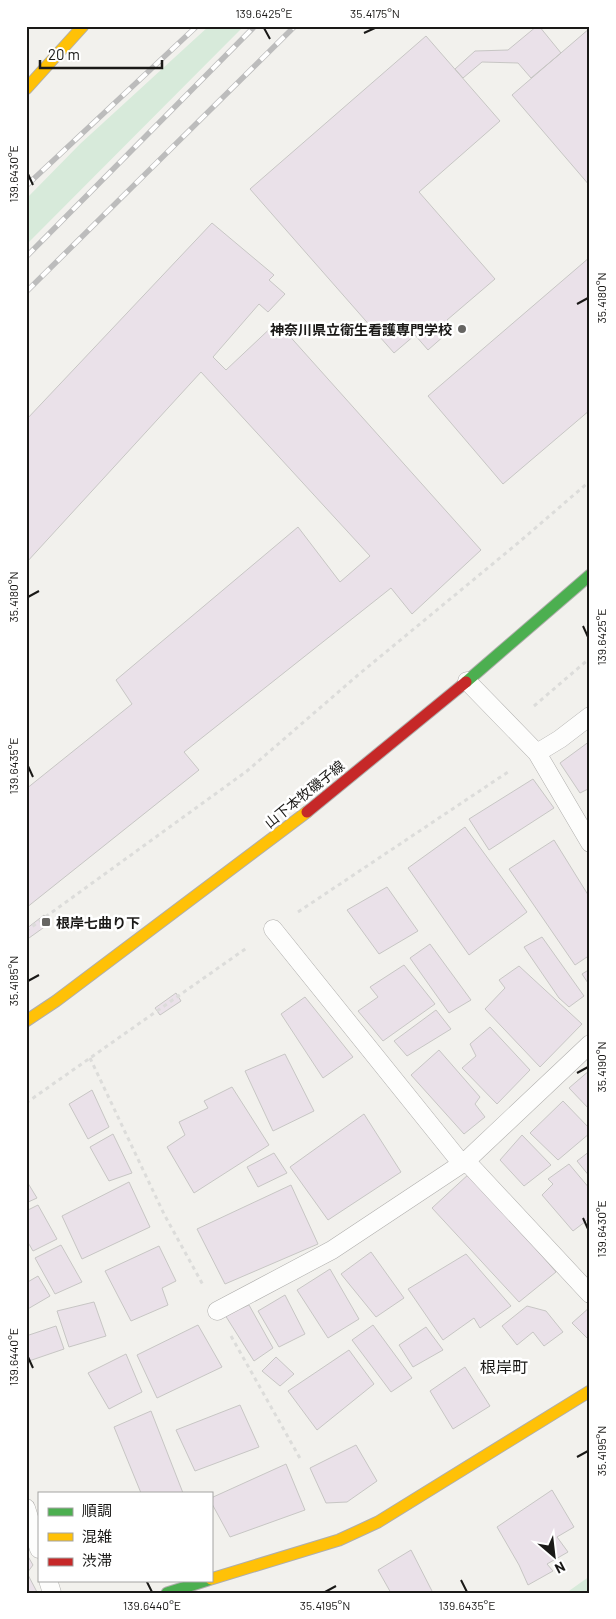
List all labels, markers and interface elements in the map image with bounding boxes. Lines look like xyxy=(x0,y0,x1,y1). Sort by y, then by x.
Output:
text: 139.6425°E xyxy=(235,6,293,20)
text: 35.4175°N xyxy=(350,6,400,20)
scale bar xyxy=(40,38,162,70)
text: 20 m xyxy=(48,45,80,63)
text: 139.6430°E xyxy=(6,145,20,203)
text: 35.4180°N xyxy=(594,272,608,324)
place label: 神奈川県立衛生看護専門学校 xyxy=(270,321,452,338)
marker: 神奈川県立衛生看護専門学校 xyxy=(456,323,468,335)
text: 35.4180°N xyxy=(6,571,20,623)
text: 139.6425°E xyxy=(594,608,608,666)
text: 139.6435°E xyxy=(6,738,20,794)
street label: 山下本牧磯子線 xyxy=(261,757,347,831)
place label: 根岸七曲り下 xyxy=(56,914,140,931)
marker: 根岸七曲り下 xyxy=(40,916,52,928)
text: 35.4185°N xyxy=(6,956,20,1006)
text: 35.4190°N xyxy=(594,1041,608,1093)
text: 139.6430°E xyxy=(594,1200,608,1258)
text: 139.6440°E xyxy=(6,1328,20,1386)
district label: 根岸町 xyxy=(480,1357,528,1376)
text: 35.4195°N xyxy=(594,1426,608,1476)
legend xyxy=(38,1492,212,1582)
text: 順調 xyxy=(82,1501,112,1519)
text: 混雑 xyxy=(82,1527,112,1545)
north arrow xyxy=(528,1532,578,1582)
text: 渋滞 xyxy=(82,1551,112,1569)
text: N xyxy=(552,1558,568,1578)
text: 139.6440°E xyxy=(123,1598,181,1612)
text: 35.4195°N xyxy=(300,1598,350,1612)
text: 139.6435°E xyxy=(439,1598,495,1612)

